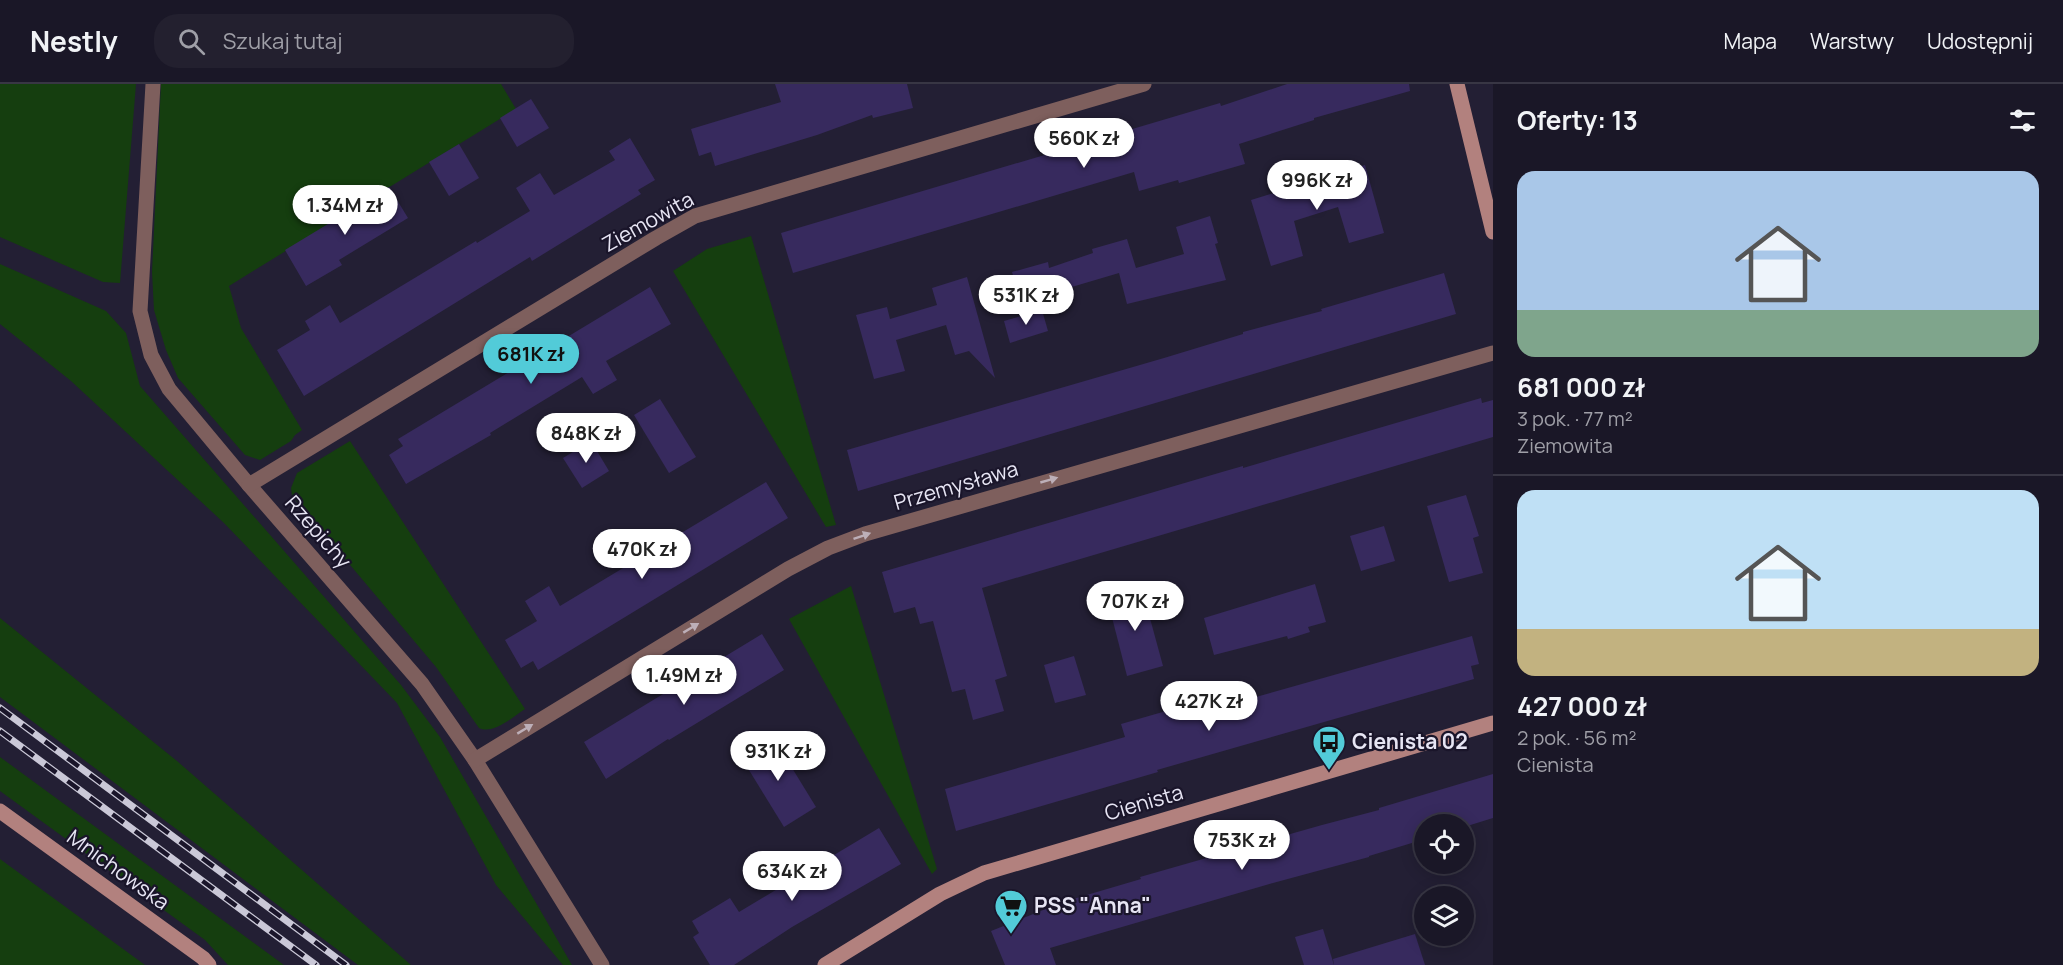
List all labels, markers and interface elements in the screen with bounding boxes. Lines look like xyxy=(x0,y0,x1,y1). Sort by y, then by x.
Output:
search box xyxy=(154,14,574,68)
text: Nestly xyxy=(30,22,118,60)
icon: search xyxy=(175,25,208,58)
text: Szukaj tutaj xyxy=(223,26,343,56)
text: Mapa xyxy=(1724,27,1777,55)
text: Warstwy xyxy=(1810,27,1894,55)
text: Udostępnij xyxy=(1927,27,2033,55)
text: Oferty: 13 xyxy=(1517,102,1638,138)
icon: filters xyxy=(2006,104,2039,137)
pin: 560K zł xyxy=(1029,118,1139,169)
text: 560K zł xyxy=(1048,124,1120,151)
pin: 996K zł xyxy=(1262,160,1372,211)
text: 996K zł xyxy=(1281,166,1353,193)
street label: Ziemowita xyxy=(597,184,698,258)
pin: 1.34M zł xyxy=(283,185,407,236)
text: 1.34M zł xyxy=(307,191,383,218)
icon: home xyxy=(1724,210,1832,318)
pin: 531K zł xyxy=(971,275,1081,326)
text: 531K zł xyxy=(993,281,1059,308)
pin: 681K zł xyxy=(476,334,586,385)
text: 681K zł xyxy=(497,340,565,367)
text: 681 000 zł xyxy=(1517,369,1645,405)
text: 3 pok. · 77 m² xyxy=(1517,405,1633,432)
pin: 848K zł xyxy=(531,413,641,464)
text: 848K zł xyxy=(550,419,622,446)
text: Ziemowita xyxy=(1517,432,1613,459)
street label: Przemysława xyxy=(890,454,1021,516)
one-way arrow xyxy=(1040,475,1058,484)
street label: Rzepichy xyxy=(279,489,358,574)
pin: 470K zł xyxy=(587,529,697,580)
icon: home xyxy=(1724,529,1832,637)
one-way arrow xyxy=(853,530,871,540)
text: 470K zł xyxy=(607,535,677,562)
pin: 707K zł xyxy=(1080,581,1190,632)
text: 707K zł xyxy=(1101,587,1169,614)
one-way arrow xyxy=(683,623,700,633)
pin: 1.49M zł xyxy=(622,655,746,706)
text: 1.49M zł xyxy=(645,661,723,688)
pin: 427K zł xyxy=(1154,681,1264,732)
text: 427K zł xyxy=(1174,687,1244,714)
text: 427 000 zł xyxy=(1517,688,1647,724)
one-way arrow xyxy=(517,724,533,735)
bus stop icon: Cienista 02 xyxy=(1311,724,1347,771)
text: 2 pok. · 56 m² xyxy=(1517,724,1637,751)
place label: Cienista 02 xyxy=(1352,727,1468,755)
pin: 931K zł xyxy=(723,731,833,782)
text: 931K zł xyxy=(744,737,812,764)
text: Cienista xyxy=(1517,751,1594,778)
street label: Cienista xyxy=(1101,778,1186,827)
map controls xyxy=(1414,814,1474,946)
button: locate xyxy=(1414,814,1474,874)
pin: 753K zł xyxy=(1187,820,1297,871)
street label: Mnichowska xyxy=(62,823,175,916)
text: 753K zł xyxy=(1208,826,1276,853)
pin: 634K zł xyxy=(737,851,847,902)
text: 634K zł xyxy=(757,857,827,884)
button: layers xyxy=(1414,886,1474,946)
supermarket icon: PSS "Anna" xyxy=(993,888,1029,935)
place label: PSS "Anna" xyxy=(1034,891,1151,919)

